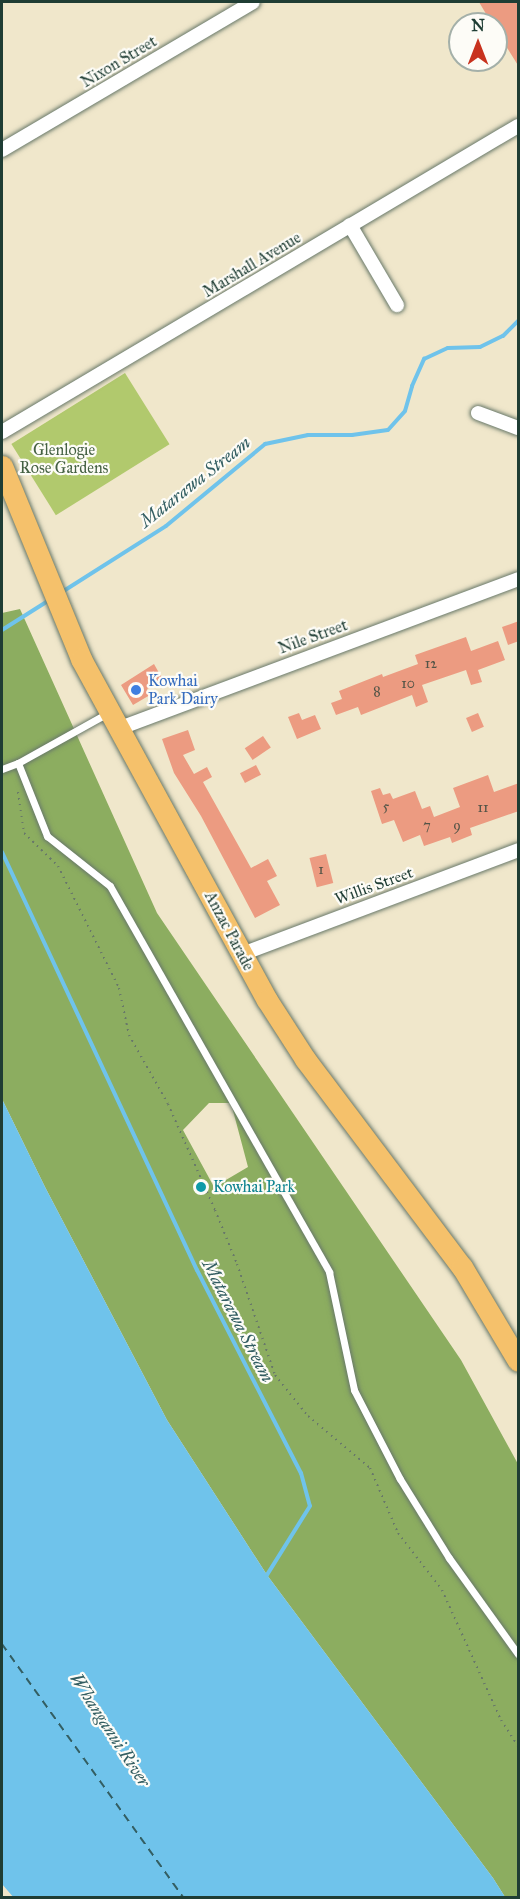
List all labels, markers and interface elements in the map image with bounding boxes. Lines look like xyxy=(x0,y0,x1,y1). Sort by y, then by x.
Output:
north arrow xyxy=(448,12,508,72)
text: N xyxy=(471,16,485,35)
street label: Nixon Street xyxy=(78,32,160,92)
street label: Marshall Avenue xyxy=(200,228,304,302)
water label: Matarawa Stream xyxy=(135,432,255,532)
park label: Glenlogie Rose Gardens xyxy=(20,440,108,478)
street label: Nile Street xyxy=(276,616,350,658)
house number: 12 xyxy=(425,656,437,672)
place label: Kowhai Park Dairy xyxy=(148,671,218,709)
house number: 10 xyxy=(401,676,415,692)
marker: Kowhai Park Dairy xyxy=(129,683,143,697)
house number: 8 xyxy=(373,684,381,700)
house number: 5 xyxy=(383,799,389,815)
house number: 11 xyxy=(477,800,489,816)
house number: 7 xyxy=(423,818,431,834)
house number: 9 xyxy=(453,818,461,834)
house number: 1 xyxy=(318,862,324,878)
street label: Willis Street xyxy=(332,863,416,909)
street label: Anzac Parade xyxy=(200,888,258,974)
place label: Kowhai Park xyxy=(213,1177,295,1197)
marker: Kowhai Park xyxy=(194,1180,208,1194)
water label: Matarawa Stream xyxy=(198,1256,278,1386)
water label: Whanganui River xyxy=(65,1669,155,1791)

